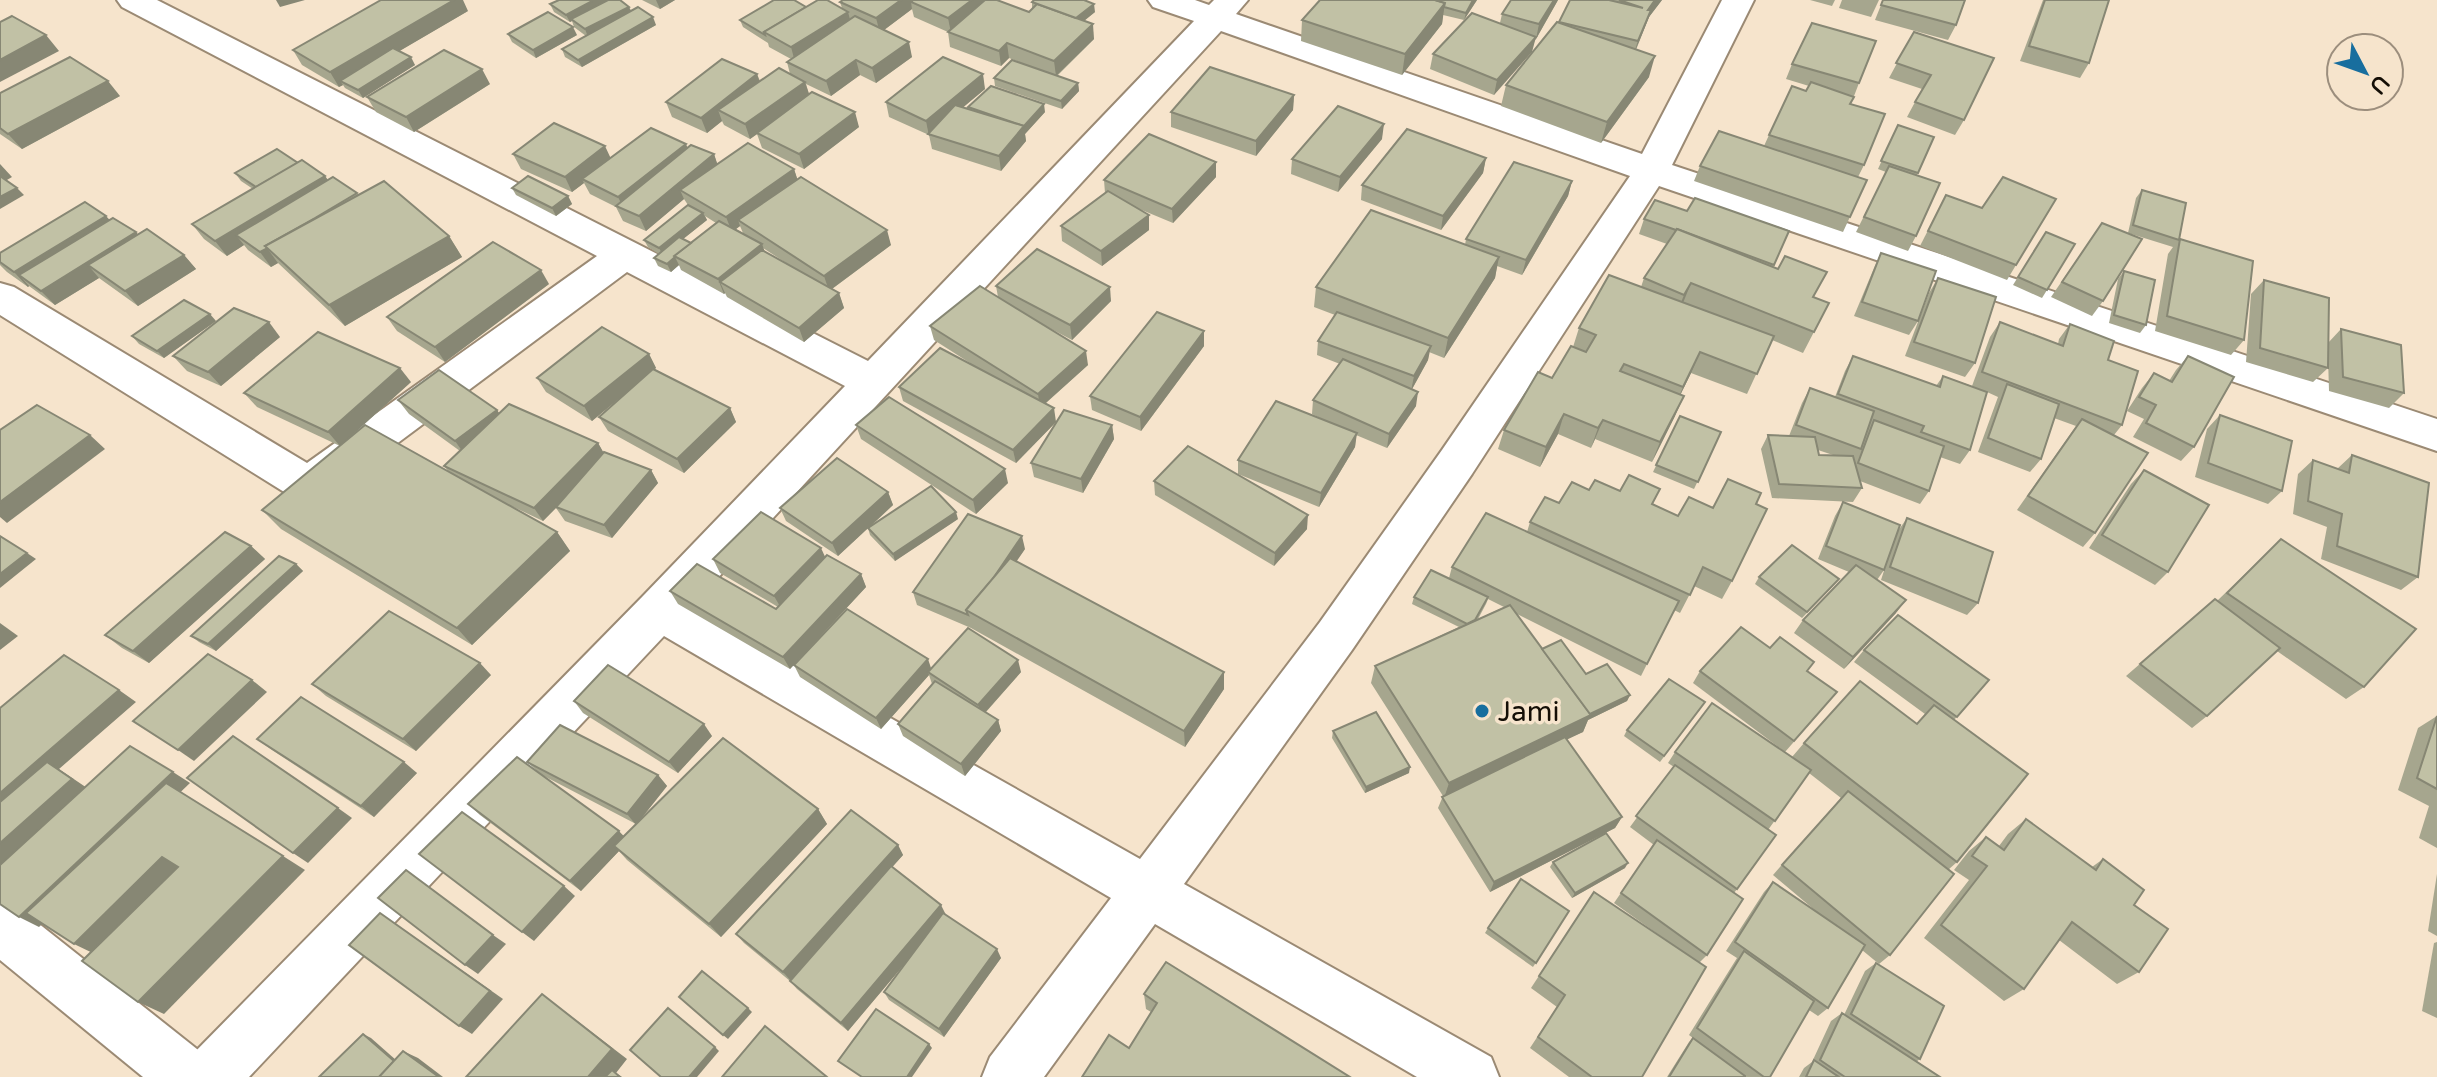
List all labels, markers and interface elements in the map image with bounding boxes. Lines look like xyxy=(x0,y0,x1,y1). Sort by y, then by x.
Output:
north arrow xyxy=(2325,32,2405,112)
text: U xyxy=(2364,70,2395,99)
place label: Jami xyxy=(1498,695,1559,729)
marker: Jami xyxy=(1473,702,1491,720)

